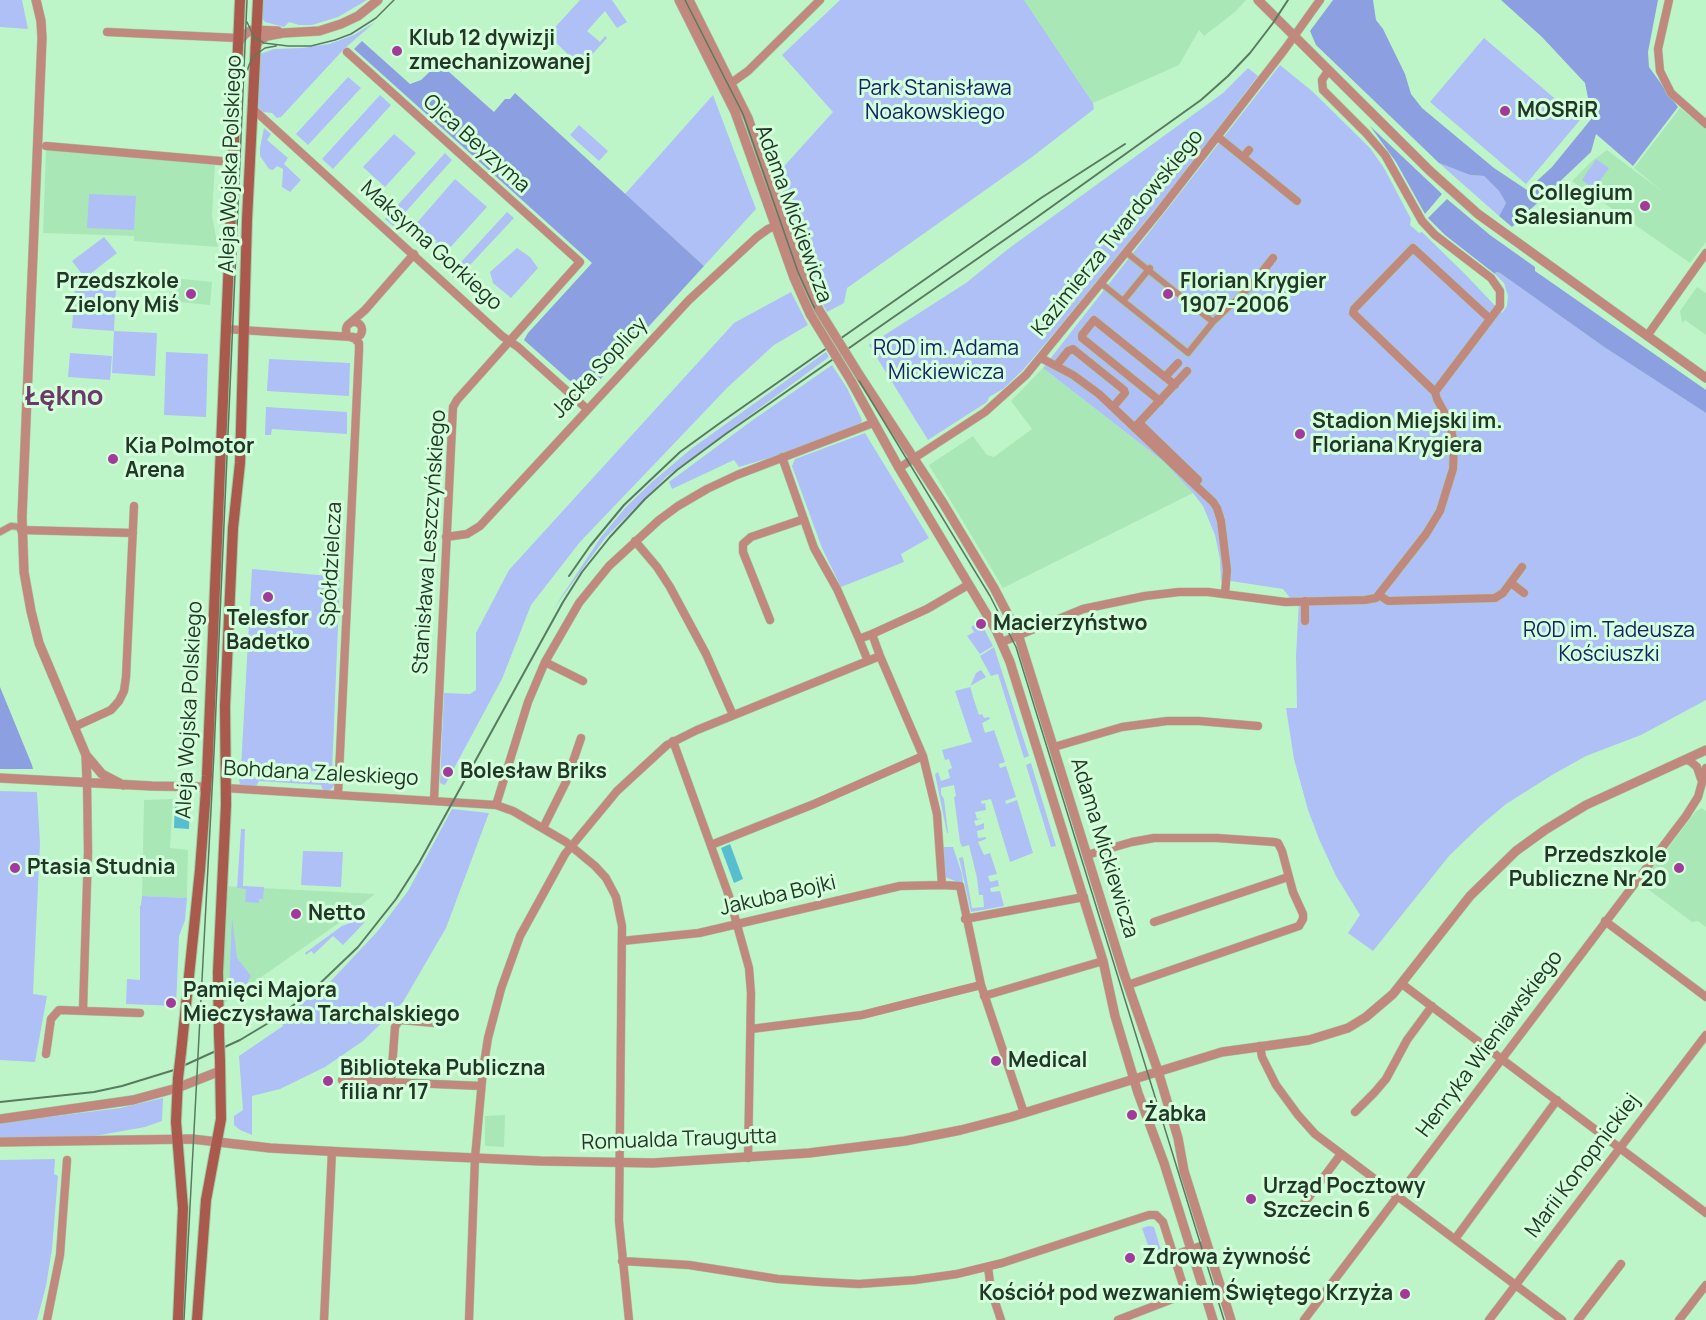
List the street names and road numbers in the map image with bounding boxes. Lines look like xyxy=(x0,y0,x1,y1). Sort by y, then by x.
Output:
street label: Aleja Wojska Polskiego xyxy=(215,54,247,274)
street label: Ojca Beyzyma xyxy=(417,89,535,199)
street label: Adama Mickiewicza xyxy=(749,122,837,306)
street label: Kazimierza Twardowskiego xyxy=(1027,125,1209,341)
street label: Maksyma Gorkiego xyxy=(355,176,507,316)
street label: Jacka Soplicy xyxy=(547,312,653,424)
street label: Stanisława Leszczyńskiego xyxy=(408,409,452,675)
street label: Spółdzielcza xyxy=(316,501,348,627)
street label: Aleja Wojska Polskiego xyxy=(172,600,208,820)
street label: Adama Mickiewicza xyxy=(1065,755,1143,941)
street label: Bohdana Zaleskiego xyxy=(223,756,419,792)
street label: Jakuba Bojki xyxy=(717,870,839,922)
street label: Henryka Wieniawskiego xyxy=(1411,946,1569,1142)
street label: Marii Konopnickiej xyxy=(1521,1089,1645,1243)
street label: Romualda Traugutta xyxy=(581,1124,777,1156)

